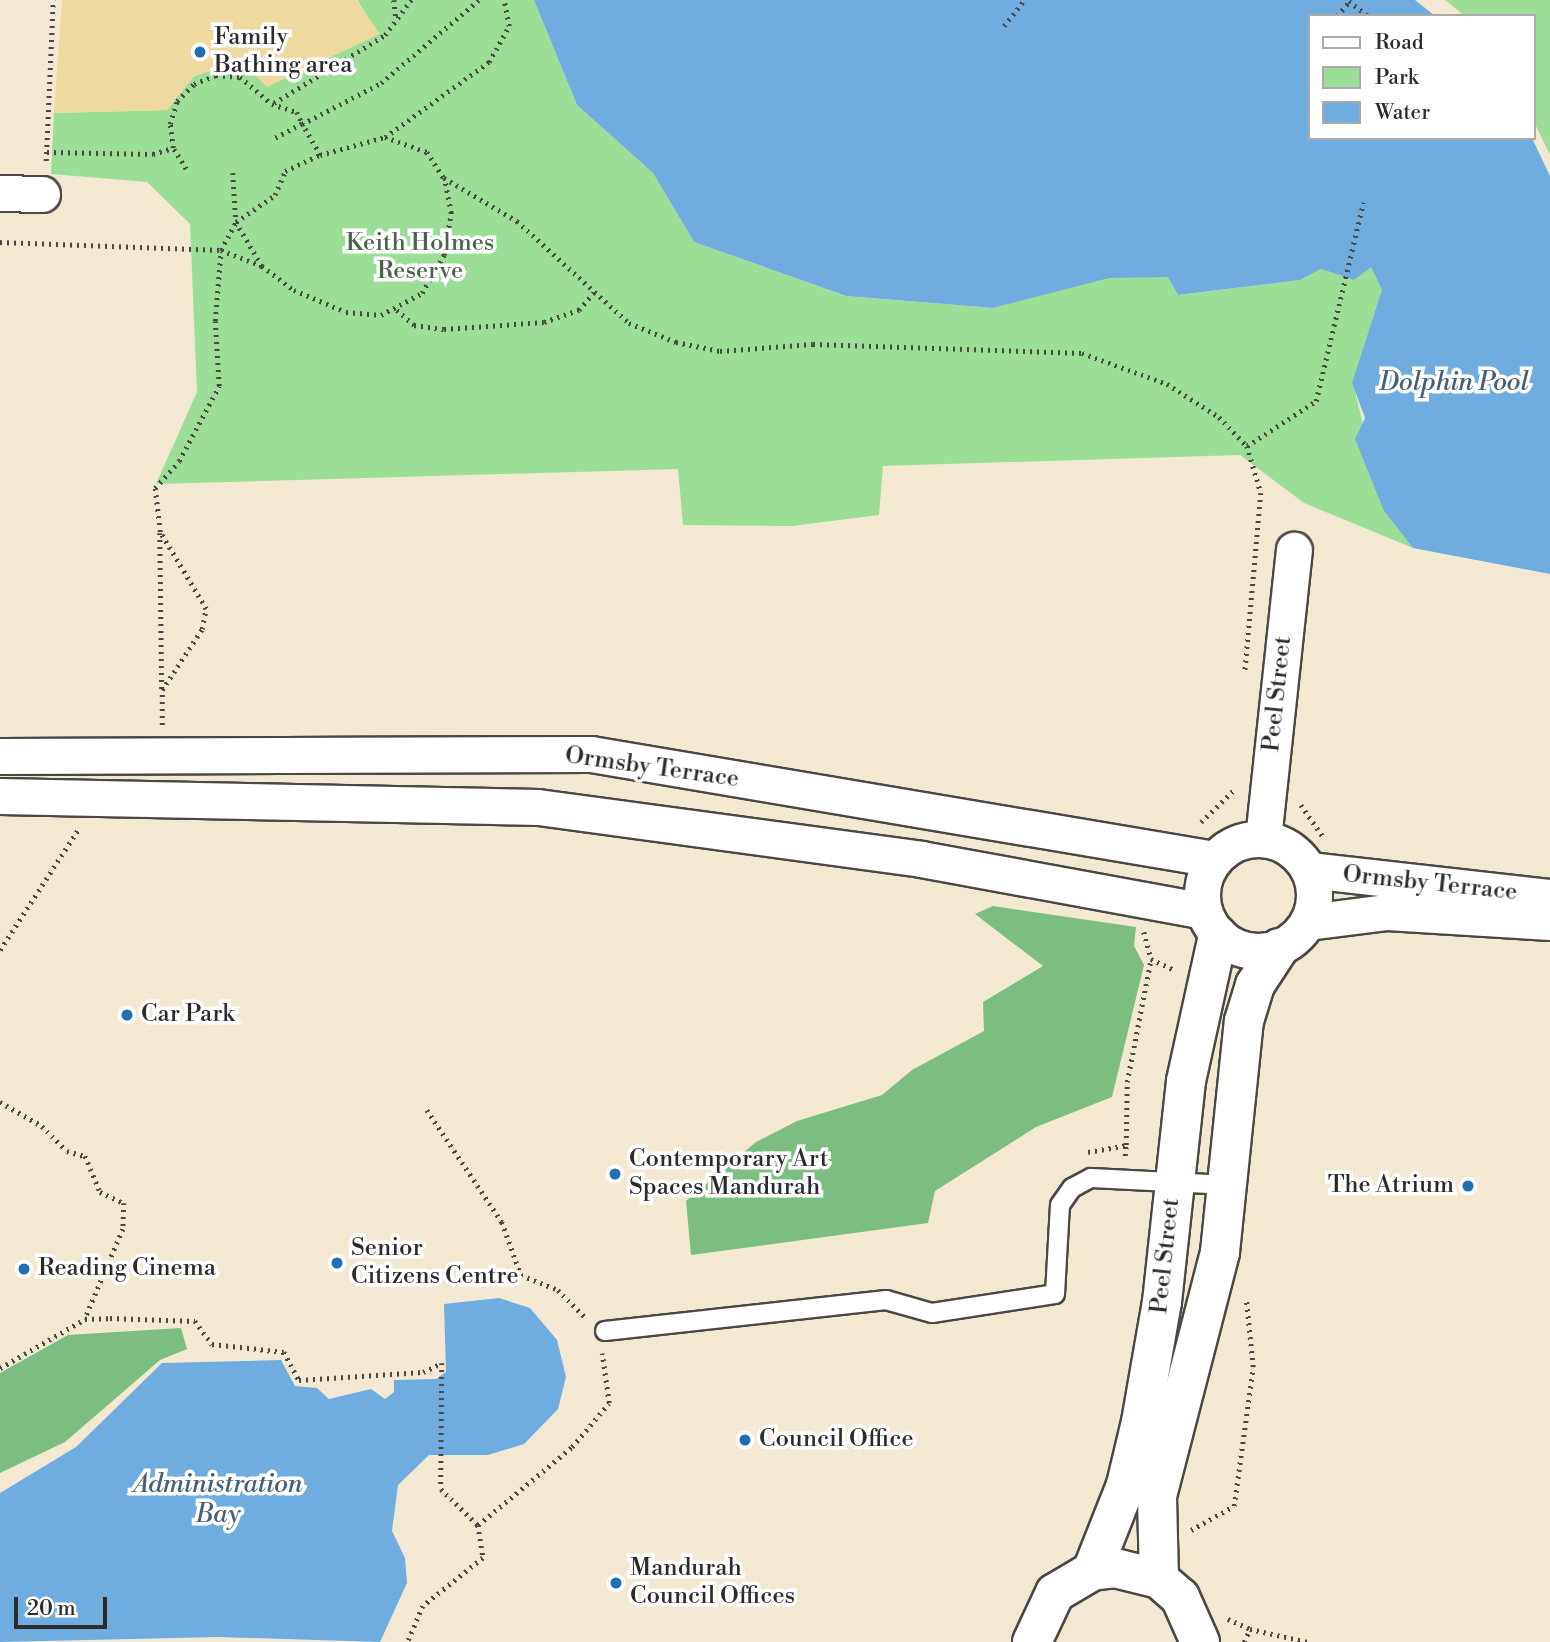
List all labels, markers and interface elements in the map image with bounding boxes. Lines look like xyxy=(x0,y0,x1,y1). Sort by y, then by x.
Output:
legend xyxy=(1308,14,1536,140)
place label: Family Bathing area xyxy=(214,24,352,80)
text: Road xyxy=(1375,30,1424,56)
marker: Family Bathing area xyxy=(192,44,208,60)
text: Park xyxy=(1375,65,1419,91)
text: Water xyxy=(1375,100,1430,126)
park label: Keith Holmes Reserve xyxy=(346,230,494,286)
water label: Dolphin Pool xyxy=(1379,367,1529,399)
street label: Peel Street xyxy=(1258,635,1298,753)
street label: Ormsby Terrace xyxy=(563,742,741,794)
street label: Ormsby Terrace xyxy=(1341,861,1519,907)
place label: Car Park xyxy=(141,1001,235,1029)
marker: Car Park xyxy=(119,1007,135,1023)
place label: Contemporary Art Spaces Mandurah xyxy=(629,1146,828,1202)
marker: Contemporary Art Spaces Mandurah xyxy=(607,1166,623,1182)
place label: The Atrium xyxy=(1328,1172,1454,1200)
marker: The Atrium xyxy=(1460,1178,1476,1194)
street label: Peel Street xyxy=(1146,1197,1186,1315)
place label: Senior Citizens Centre xyxy=(351,1235,519,1291)
place label: Reading Cinema xyxy=(38,1255,216,1283)
marker: Senior Citizens Centre xyxy=(329,1255,345,1271)
marker: Reading Cinema xyxy=(16,1261,32,1277)
place label: Council Office xyxy=(759,1426,914,1454)
marker: Council Office xyxy=(737,1432,753,1448)
water label: Administration Bay xyxy=(133,1469,303,1530)
place label: Mandurah Council Offices xyxy=(630,1555,795,1611)
marker: Mandurah Council Offices xyxy=(608,1575,624,1591)
scale bar xyxy=(18,1582,110,1626)
text: 20 m xyxy=(27,1596,76,1622)

